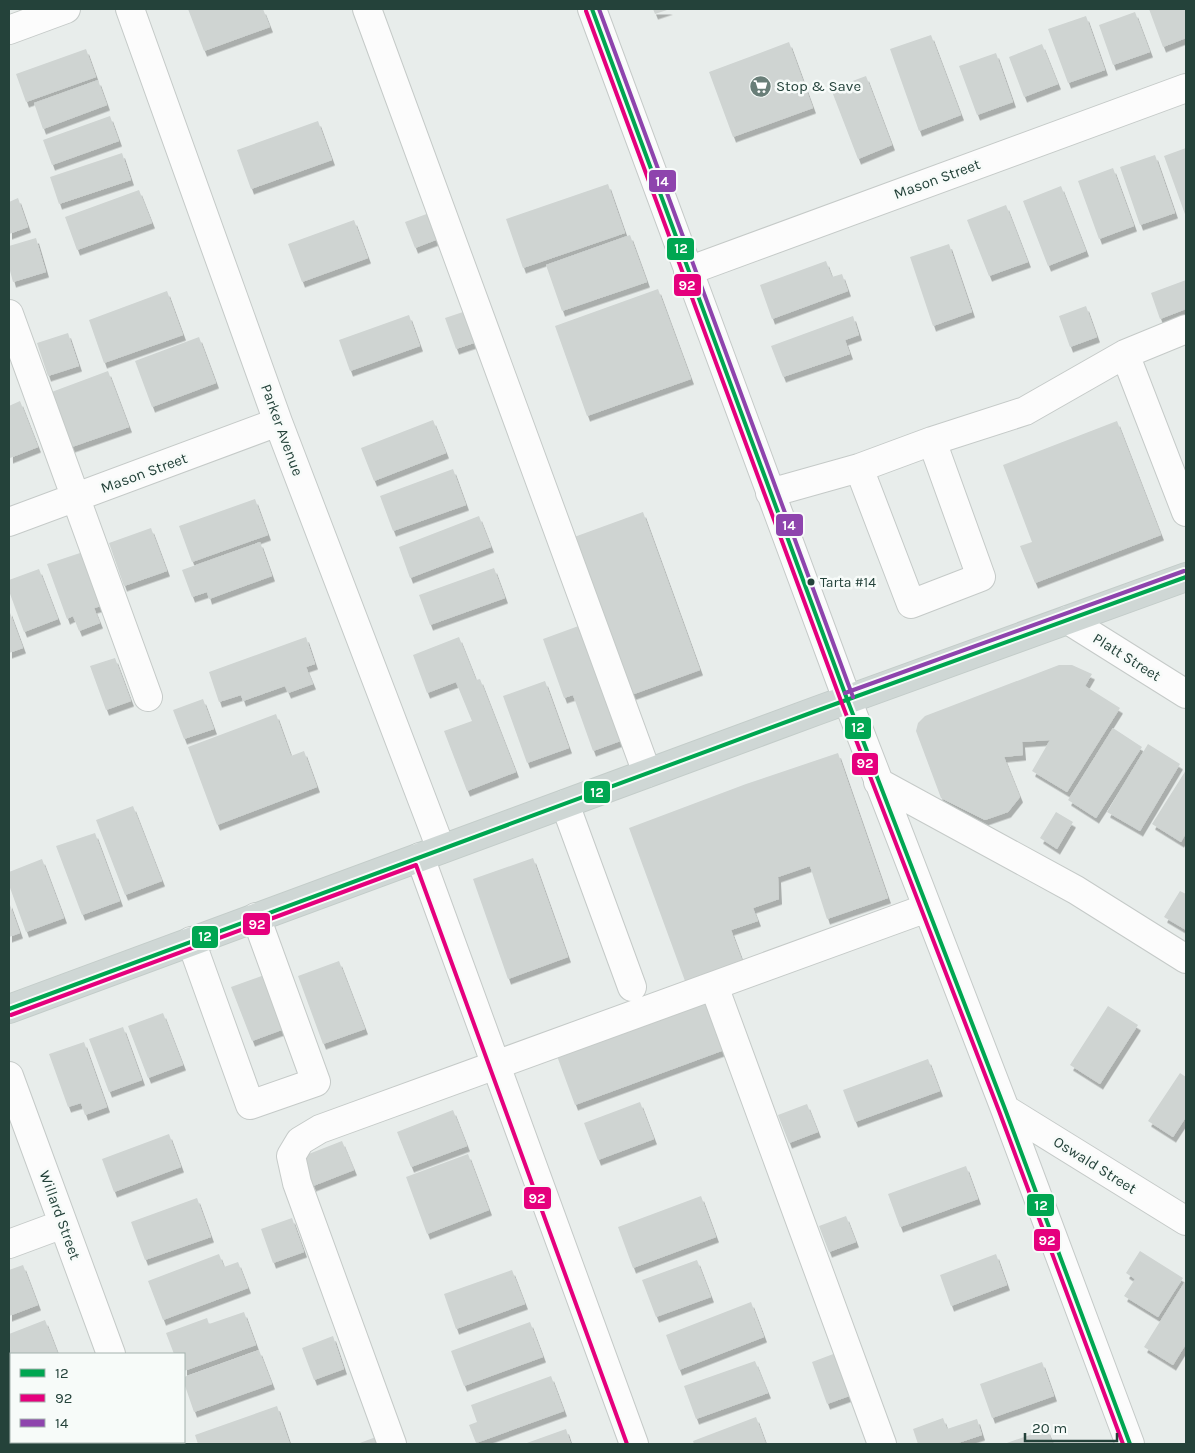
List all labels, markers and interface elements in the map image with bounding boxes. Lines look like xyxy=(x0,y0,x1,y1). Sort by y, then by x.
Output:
supermarket icon: Stop & Save xyxy=(748,74,772,98)
place label: Stop & Save xyxy=(776,77,861,95)
street label: Mason Street xyxy=(891,155,983,203)
line badge: 14 xyxy=(648,169,677,193)
text: 14 xyxy=(655,173,669,190)
line badge: 12 xyxy=(666,237,695,261)
text: 12 xyxy=(674,240,688,257)
line badge: 92 xyxy=(673,273,702,297)
text: 92 xyxy=(678,277,696,294)
street label: Parker Avenue xyxy=(257,382,307,478)
street label: Mason Street xyxy=(98,449,190,497)
line badge: 14 xyxy=(775,513,804,537)
text: 14 xyxy=(782,517,796,534)
place label: Tarta #14 xyxy=(820,574,876,591)
marker: Tarta #14 xyxy=(806,577,816,587)
street label: Platt Street xyxy=(1090,629,1165,685)
line badge: 12 xyxy=(844,716,872,740)
text: 12 xyxy=(851,719,865,736)
line badge: 92 xyxy=(851,752,879,776)
text: 92 xyxy=(856,755,874,772)
line badge: 12 xyxy=(583,780,611,804)
text: 12 xyxy=(590,784,604,801)
line badge: 92 xyxy=(242,912,271,936)
text: 92 xyxy=(248,916,266,933)
line badge: 12 xyxy=(191,925,219,949)
text: 12 xyxy=(198,928,212,945)
street label: Oswald Street xyxy=(1050,1132,1140,1198)
street label: Willard Street xyxy=(36,1168,85,1262)
line badge: 92 xyxy=(523,1186,552,1210)
text: 92 xyxy=(528,1190,546,1207)
line badge: 12 xyxy=(1026,1193,1055,1217)
text: 12 xyxy=(1034,1197,1048,1214)
line badge: 92 xyxy=(1033,1228,1061,1252)
text: 92 xyxy=(1038,1232,1056,1249)
legend xyxy=(10,1353,185,1443)
text: 12 xyxy=(55,1364,69,1382)
text: 92 xyxy=(55,1389,72,1407)
scale bar xyxy=(1025,1410,1118,1442)
text: 14 xyxy=(55,1414,69,1432)
text: 20 m xyxy=(1032,1419,1067,1437)

